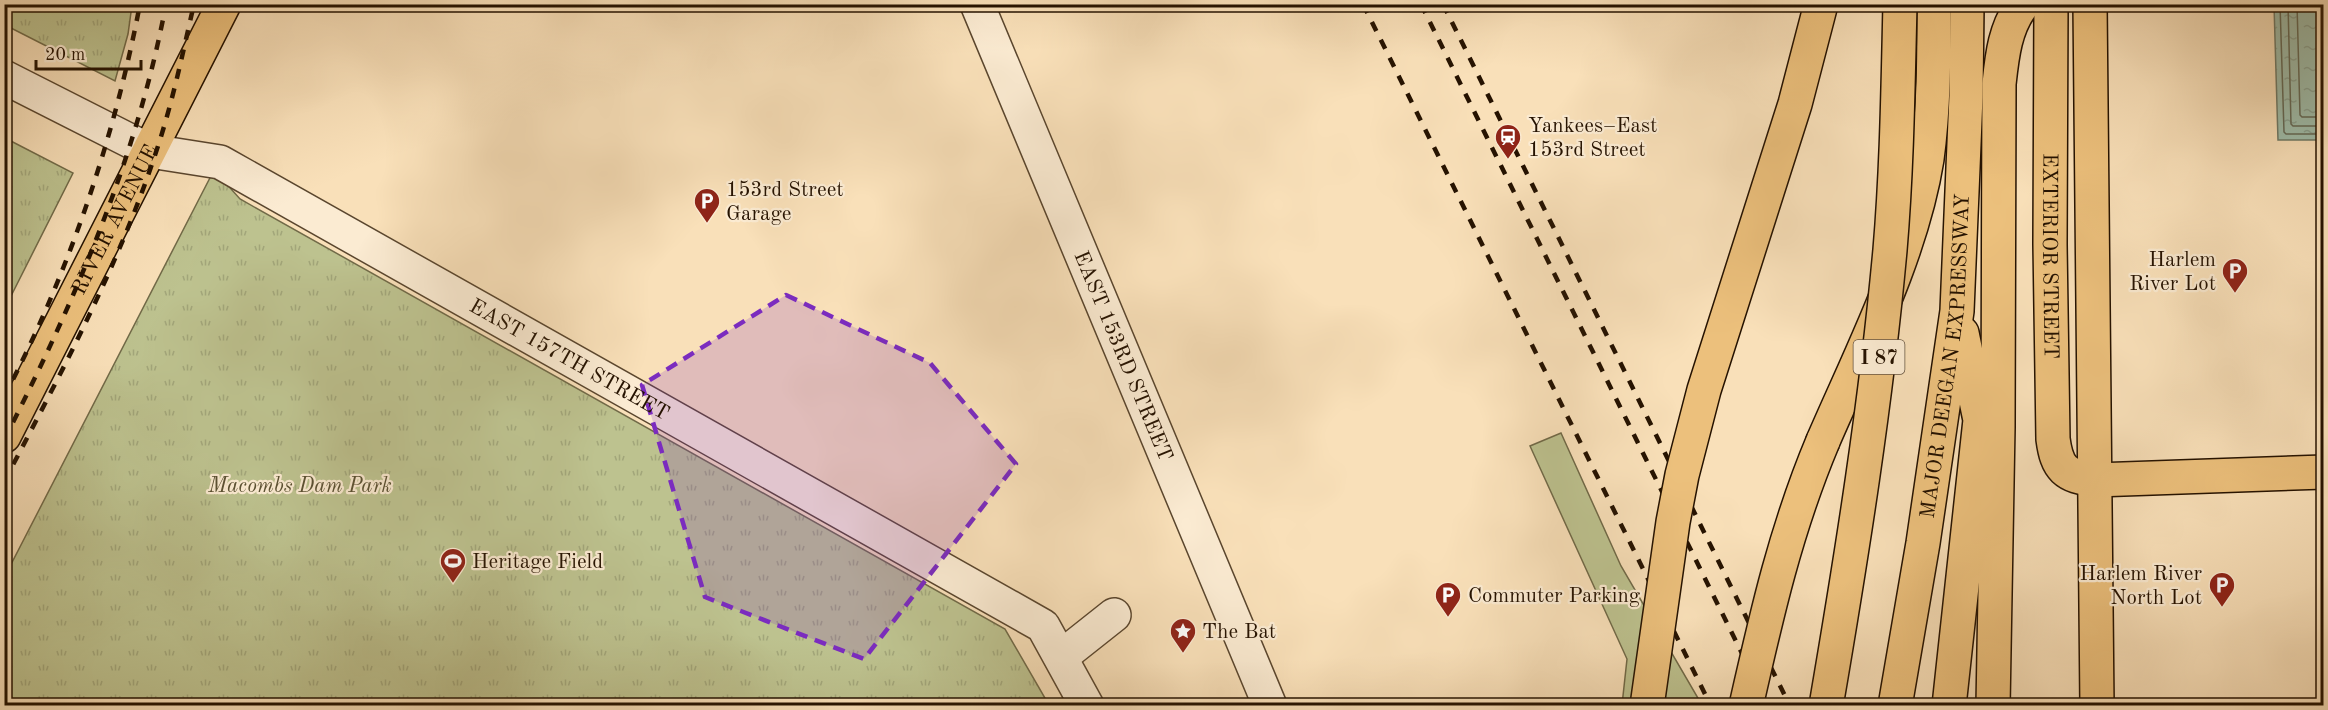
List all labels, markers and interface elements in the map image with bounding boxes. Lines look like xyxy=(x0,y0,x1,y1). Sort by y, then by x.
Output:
scale bar xyxy=(36,33,141,71)
text: 20 m xyxy=(45,46,85,64)
place label: Yankees–East 153rd Street xyxy=(1528,116,1657,161)
station icon: Yankees–East 153rd Street xyxy=(1493,122,1523,160)
street label: RIVER AVENUE xyxy=(69,142,162,299)
street label: EXTERIOR STREET xyxy=(2038,153,2061,359)
place label: 153rd Street Garage xyxy=(726,180,844,225)
parking icon: 153rd Street Garage xyxy=(692,186,722,224)
street label: MAJOR DEEGAN EXPRESSWAY xyxy=(1918,193,1974,520)
street label: EAST 153RD STREET xyxy=(1069,248,1175,464)
place label: Harlem River Lot xyxy=(2129,250,2216,295)
parking icon: Harlem River Lot xyxy=(2220,256,2250,294)
street label: EAST 157TH STREET xyxy=(466,296,672,425)
road number: I 87 xyxy=(1854,340,1904,374)
park label: Macombs Dam Park xyxy=(207,476,392,497)
sports icon: Heritage Field xyxy=(438,546,468,584)
place label: Heritage Field xyxy=(472,552,603,573)
place label: Harlem River North Lot xyxy=(2079,564,2202,609)
parking icon: Harlem River North Lot xyxy=(2207,570,2237,608)
parking icon: Commuter Parking xyxy=(1433,580,1463,618)
place label: Commuter Parking xyxy=(1468,586,1641,607)
place icon: The Bat xyxy=(1168,616,1198,654)
place label: The Bat xyxy=(1202,622,1276,643)

